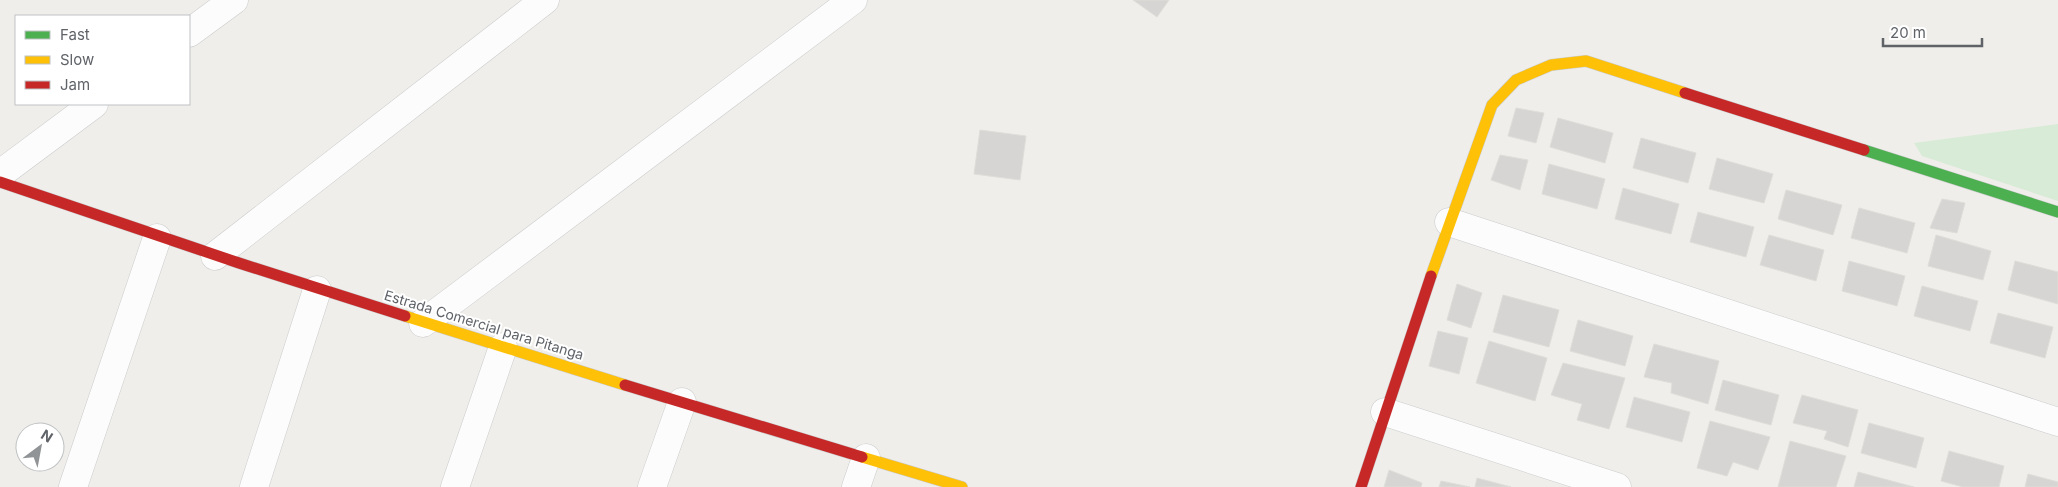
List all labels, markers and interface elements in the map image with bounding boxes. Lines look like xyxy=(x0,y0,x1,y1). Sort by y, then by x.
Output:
legend xyxy=(15,15,190,105)
scale bar xyxy=(1883,15,1982,47)
text: 20 m xyxy=(1890,23,1926,42)
text: Fast xyxy=(60,25,90,44)
text: Slow xyxy=(60,50,94,69)
text: Jam xyxy=(60,75,90,94)
street label: Estrada Comercial para Pitanga xyxy=(382,286,586,363)
north arrow xyxy=(15,422,65,472)
text: N xyxy=(38,426,56,446)

